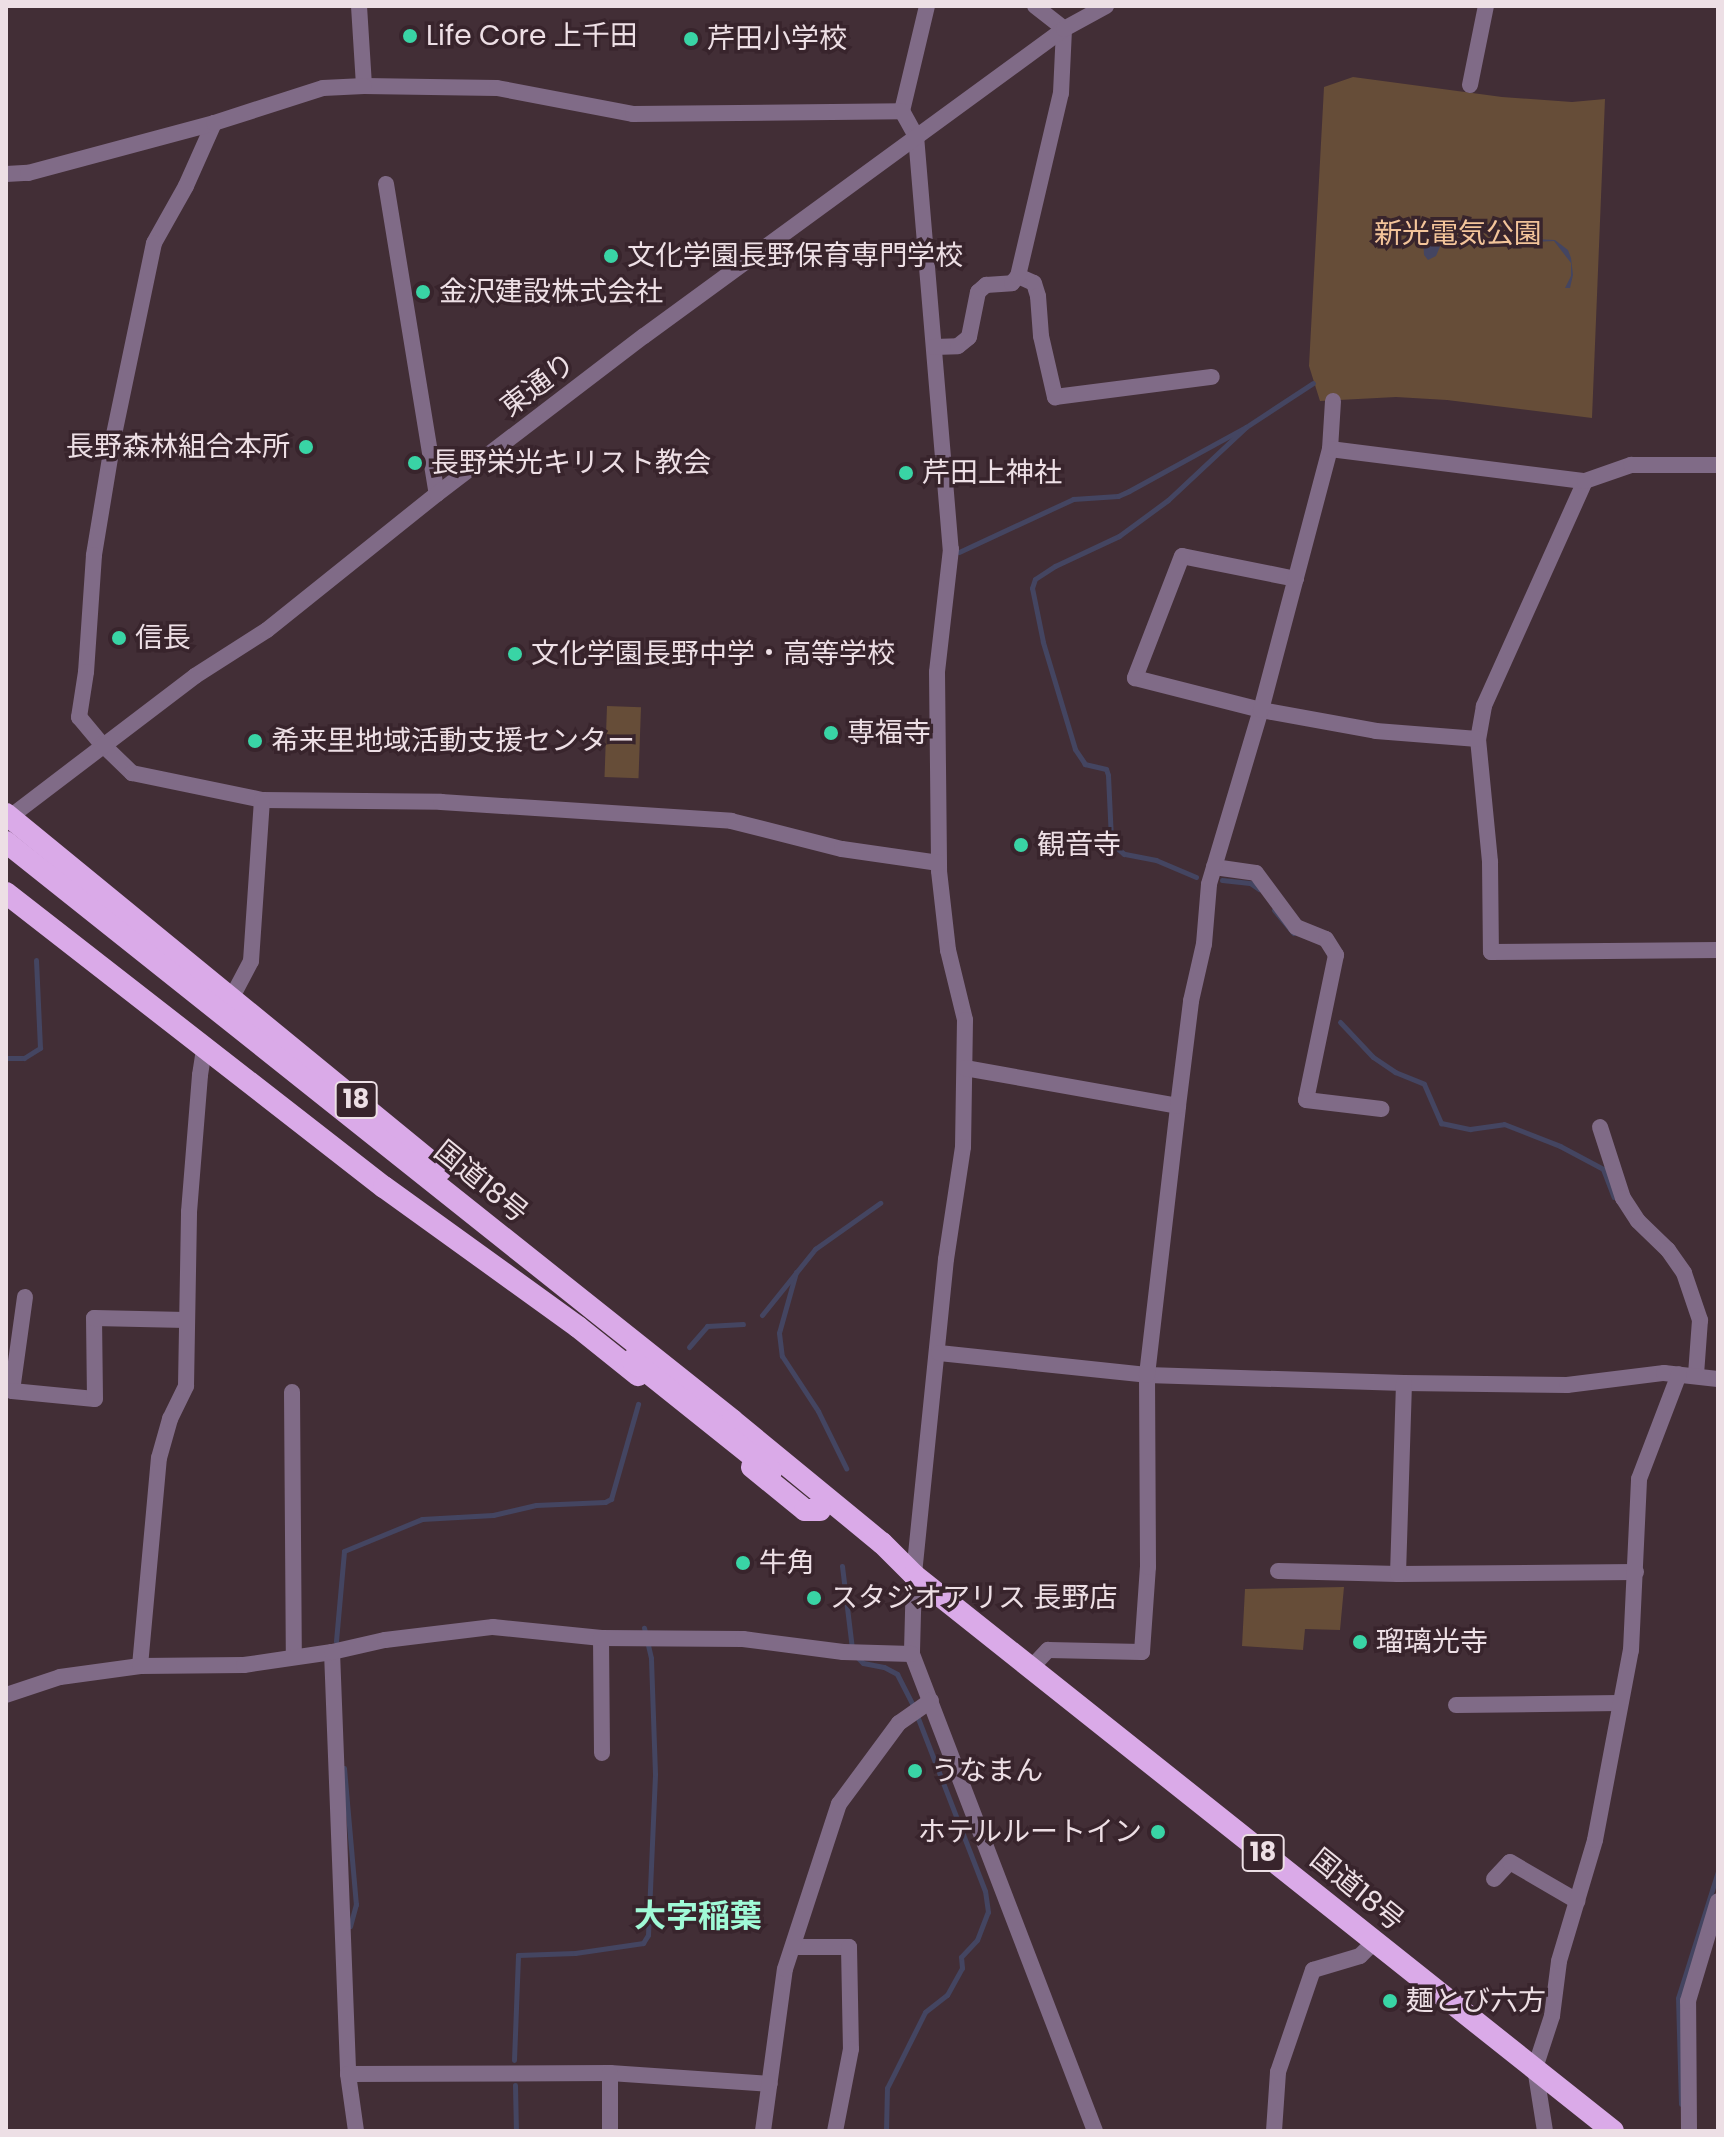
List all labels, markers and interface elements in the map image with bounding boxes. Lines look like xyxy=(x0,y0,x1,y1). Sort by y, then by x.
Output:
place label: Life Core 上千田 xyxy=(426,19,638,53)
place label: 芹田小学校 xyxy=(707,22,847,56)
marker: Life Core 上千田 xyxy=(401,27,419,45)
marker: 芹田小学校 xyxy=(682,30,700,48)
park label: 新光電気公園 xyxy=(1374,217,1542,251)
place label: 文化学園長野保育専門学校 xyxy=(627,239,963,273)
marker: 文化学園長野保育専門学校 xyxy=(602,247,620,265)
place label: 金沢建設株式会社 xyxy=(439,275,663,309)
marker: 金沢建設株式会社 xyxy=(414,283,432,301)
street label: 東通り xyxy=(494,346,582,424)
place label: 長野森林組合本所 xyxy=(66,430,290,464)
marker: 長野森林組合本所 xyxy=(297,438,315,456)
place label: 長野栄光キリスト教会 xyxy=(431,446,711,480)
marker: 長野栄光キリスト教会 xyxy=(406,454,424,472)
place label: 芹田上神社 xyxy=(922,456,1062,490)
marker: 芹田上神社 xyxy=(897,464,915,482)
place label: 信長 xyxy=(135,621,191,655)
marker: 信長 xyxy=(110,629,128,647)
place label: 文化学園長野中学・高等学校 xyxy=(531,637,895,671)
marker: 文化学園長野中学・高等学校 xyxy=(506,645,524,663)
place label: 専福寺 xyxy=(847,716,931,750)
place label: 希来里地域活動支援センター xyxy=(271,724,635,758)
marker: 専福寺 xyxy=(822,724,840,742)
marker: 希来里地域活動支援センター xyxy=(246,732,264,750)
place label: 観音寺 xyxy=(1037,828,1121,862)
marker: 観音寺 xyxy=(1012,836,1030,854)
road number: 18 xyxy=(334,1078,378,1122)
street label: 国道18号 xyxy=(427,1134,535,1230)
place label: 牛角 xyxy=(759,1546,815,1580)
marker: 牛角 xyxy=(734,1554,752,1572)
place label: スタジオアリス 長野店 xyxy=(830,1581,1117,1615)
marker: スタジオアリス 長野店 xyxy=(805,1589,823,1607)
place label: 瑠璃光寺 xyxy=(1376,1625,1488,1659)
marker: 瑠璃光寺 xyxy=(1351,1633,1369,1651)
place label: うなまん xyxy=(931,1754,1043,1788)
marker: うなまん xyxy=(906,1762,924,1780)
place label: ホテルルートイン xyxy=(918,1815,1142,1849)
marker: ホテルルートイン xyxy=(1149,1823,1167,1841)
road number: 18 xyxy=(1241,1831,1285,1875)
street label: 国道18号 xyxy=(1303,1842,1411,1938)
district label: 大字稲葉 xyxy=(634,1897,762,1935)
place label: 麺とび六方 xyxy=(1406,1984,1546,2018)
marker: 麺とび六方 xyxy=(1381,1992,1399,2010)

